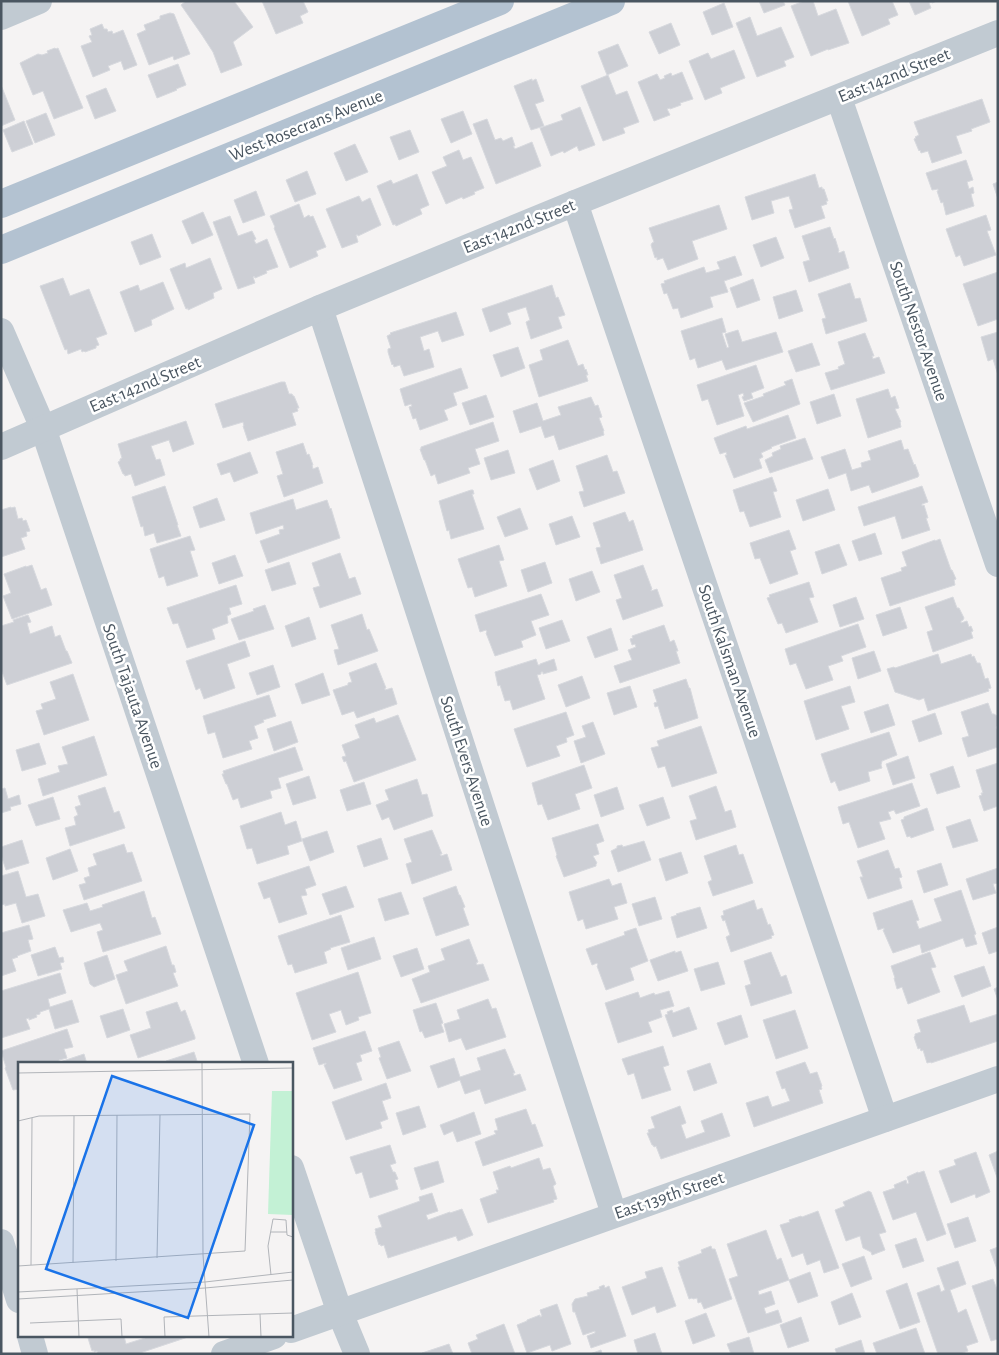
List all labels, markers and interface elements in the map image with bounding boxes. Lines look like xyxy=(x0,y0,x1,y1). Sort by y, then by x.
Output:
street label: East 142nd Street xyxy=(836,45,953,107)
street label: West Rosecrans Avenue xyxy=(227,87,386,165)
street label: East 142nd Street xyxy=(461,196,578,258)
street label: South Nestor Avenue xyxy=(886,259,950,404)
street label: East 142nd Street xyxy=(87,353,204,416)
street label: South Kalsman Avenue xyxy=(694,582,764,740)
street label: South Tajauta Avenue xyxy=(99,622,165,771)
street label: South Evers Avenue xyxy=(436,694,496,829)
inset map xyxy=(18,1062,292,1338)
street label: East 139th Street xyxy=(612,1169,727,1223)

